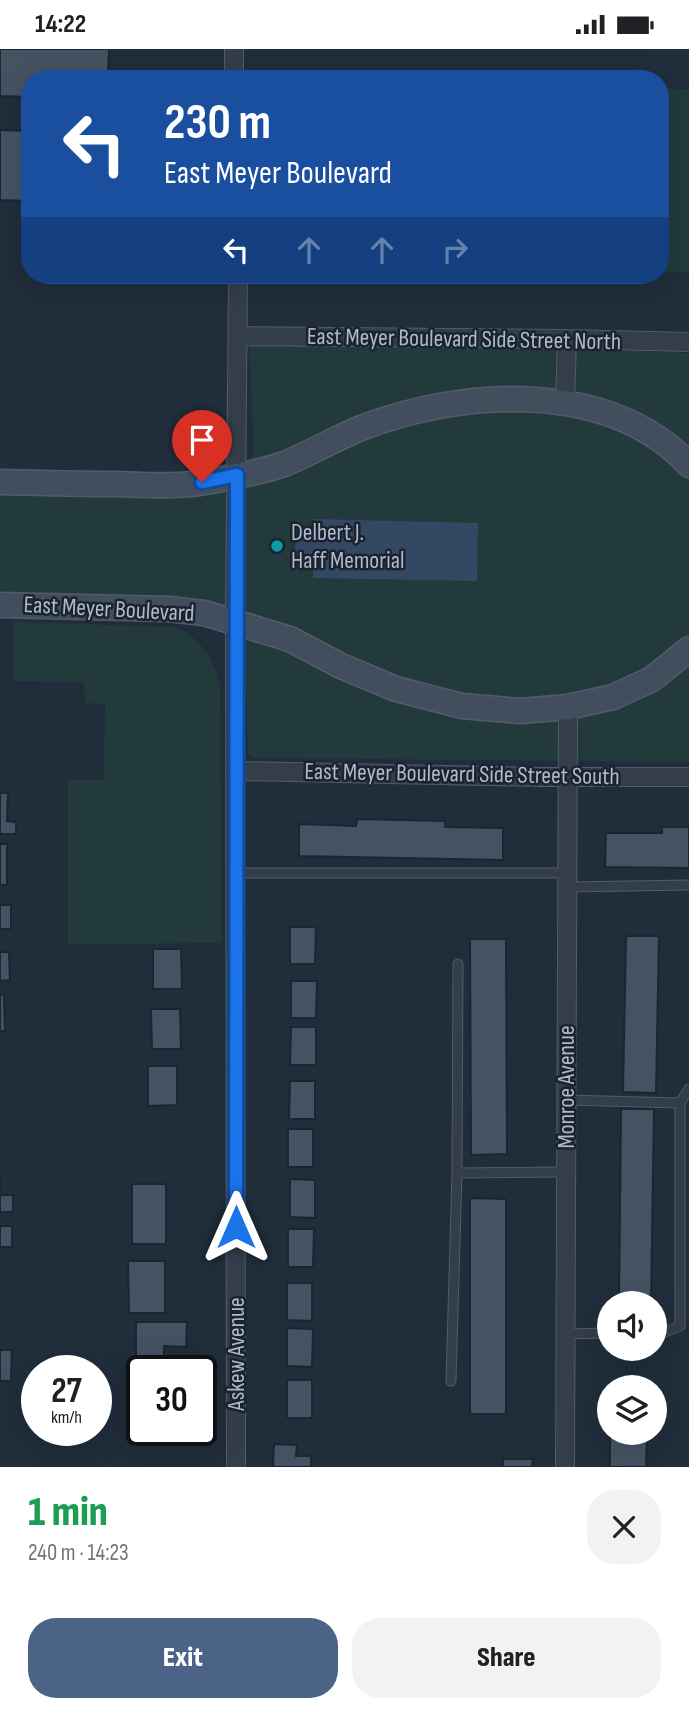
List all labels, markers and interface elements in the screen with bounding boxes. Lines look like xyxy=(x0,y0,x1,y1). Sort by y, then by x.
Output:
text: 14:22 xyxy=(35,9,86,40)
text: 230 m xyxy=(164,94,271,153)
icon: left xyxy=(49,98,140,189)
text: East Meyer Boulevard xyxy=(164,154,392,193)
icon: left xyxy=(217,231,255,269)
icon: ahead xyxy=(290,231,328,269)
icon: ahead xyxy=(363,231,401,269)
icon: right xyxy=(436,231,474,269)
street label: East Meyer Boulevard Side Street North xyxy=(307,322,621,356)
pin xyxy=(172,410,232,482)
icon: arrive xyxy=(183,421,221,459)
place label: Delbert J. Haff Memorial xyxy=(291,518,404,575)
marker: Delbert J. Haff Memorial xyxy=(269,538,285,554)
street label: East Meyer Boulevard xyxy=(23,590,195,628)
street label: East Meyer Boulevard Side Street South xyxy=(304,757,620,791)
street label: Monroe Avenue xyxy=(552,1025,581,1149)
position arrow xyxy=(199,1190,273,1264)
map controls xyxy=(597,1291,667,1445)
button: sound xyxy=(597,1291,667,1361)
street label: Askew Avenue xyxy=(222,1297,251,1412)
speed limit sign: 30 xyxy=(126,1355,217,1446)
text: 27 xyxy=(51,1370,82,1413)
button: layers xyxy=(597,1375,667,1445)
text: km/h xyxy=(51,1407,82,1428)
text: 1 min xyxy=(28,1487,108,1538)
button: close xyxy=(587,1490,661,1564)
text: 240 m · 14:23 xyxy=(28,1539,129,1567)
button: Exit xyxy=(28,1618,338,1698)
button: Share xyxy=(352,1618,661,1698)

